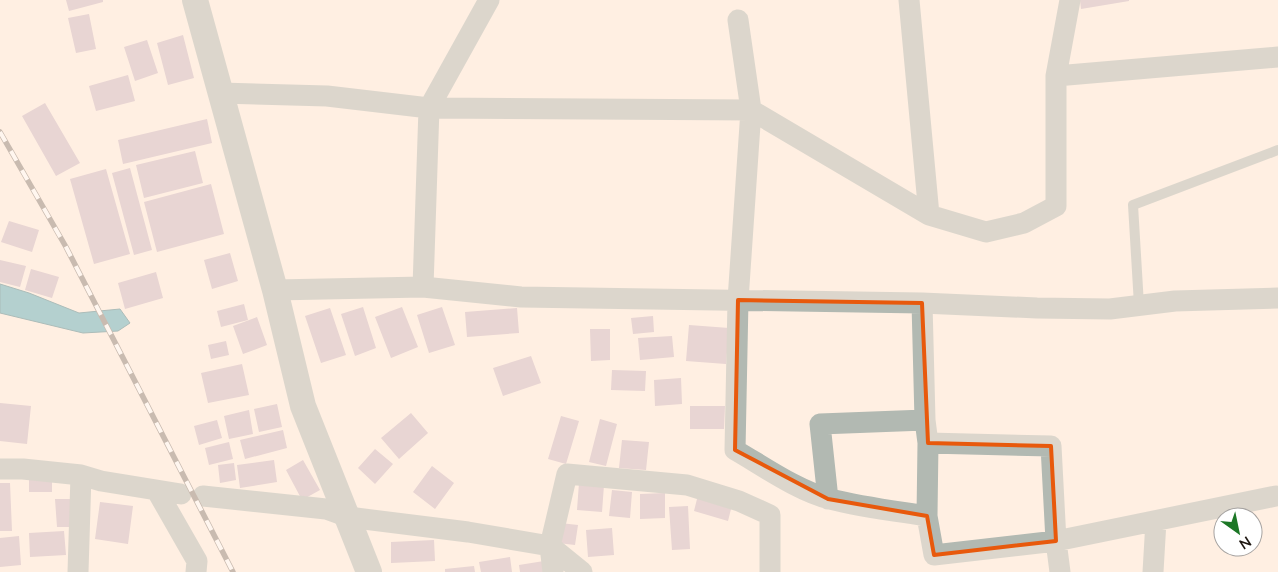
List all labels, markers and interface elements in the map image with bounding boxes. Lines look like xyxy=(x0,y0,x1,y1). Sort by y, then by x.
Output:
north arrow xyxy=(1213,507,1263,557)
text: N xyxy=(1236,533,1255,553)

